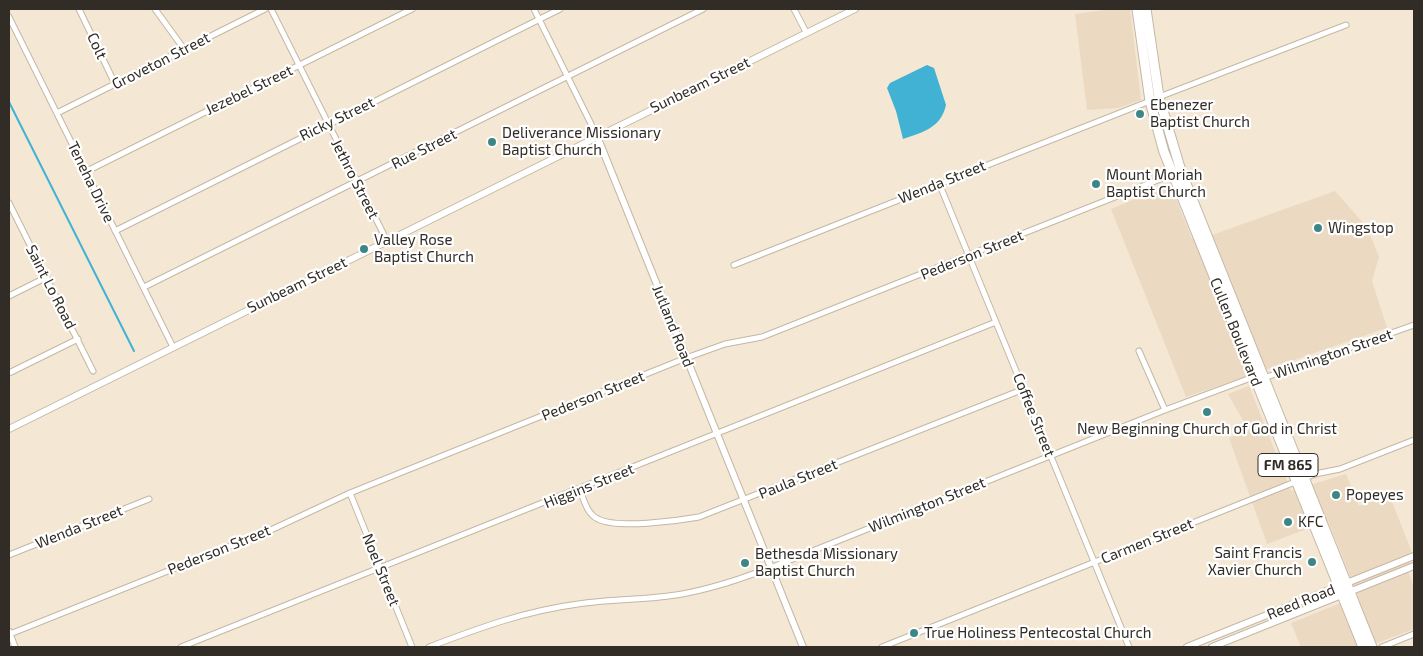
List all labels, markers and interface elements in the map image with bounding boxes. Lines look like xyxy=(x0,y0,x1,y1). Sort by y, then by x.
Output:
street label: Groveton Street xyxy=(109,29,213,93)
street label: Colt xyxy=(83,30,111,62)
street label: Sunbeam Street xyxy=(647,53,753,117)
street label: Jezebel Street xyxy=(202,61,296,119)
street label: Ricky Street xyxy=(297,93,377,145)
place label: Ebenezer Baptist Church xyxy=(1150,96,1250,131)
marker: Ebenezer Baptist Church xyxy=(1134,108,1146,120)
place label: Deliverance Missionary Baptist Church xyxy=(502,124,661,159)
street label: Rue Street xyxy=(388,125,460,173)
street label: Jethro Street xyxy=(327,136,383,222)
marker: Deliverance Missionary Baptist Church xyxy=(486,136,498,148)
street label: Teneha Drive xyxy=(64,139,118,225)
street label: Wenda Street xyxy=(896,156,988,208)
place label: Mount Moriah Baptist Church xyxy=(1106,166,1206,201)
marker: Mount Moriah Baptist Church xyxy=(1090,178,1102,190)
place label: Wingstop xyxy=(1328,219,1394,237)
marker: Wingstop xyxy=(1312,222,1324,234)
street label: Pederson Street xyxy=(918,226,1026,284)
place label: Valley Rose Baptist Church xyxy=(374,231,474,266)
street label: Saint Lo Road xyxy=(22,242,80,332)
marker: Valley Rose Baptist Church xyxy=(358,243,370,255)
street label: Sunbeam Street xyxy=(244,253,350,317)
street label: Cullen Boulevard xyxy=(1206,275,1266,389)
street label: Jutland Road xyxy=(648,282,698,370)
street label: Wilmington Street xyxy=(1271,325,1395,383)
street label: Pederson Street xyxy=(539,367,647,425)
street label: Coffee Street xyxy=(1009,370,1059,460)
marker: New Beginning Church of God in Christ xyxy=(1201,406,1213,418)
place label: New Beginning Church of God in Christ xyxy=(1077,420,1337,438)
road number: FM 865 xyxy=(1258,454,1318,476)
street label: Paula Street xyxy=(756,455,840,503)
street label: Higgins Street xyxy=(541,460,637,512)
street label: Wilmington Street xyxy=(866,473,988,537)
place label: Popeyes xyxy=(1346,486,1404,504)
marker: Popeyes xyxy=(1330,489,1342,501)
street label: Wenda Street xyxy=(33,501,125,553)
place label: KFC xyxy=(1298,513,1323,531)
street label: Carmen Street xyxy=(1098,514,1196,568)
marker: KFC xyxy=(1282,516,1294,528)
street label: Pederson Street xyxy=(165,521,273,579)
street label: Noel Street xyxy=(358,531,404,609)
place label: Saint Francis Xavier Church xyxy=(1208,544,1302,579)
place label: Bethesda Missionary Baptist Church xyxy=(755,545,898,580)
marker: Saint Francis Xavier Church xyxy=(1306,556,1318,568)
marker: Bethesda Missionary Baptist Church xyxy=(739,557,751,569)
street label: Reed Road xyxy=(1264,580,1338,624)
place label: True Holiness Pentecostal Church xyxy=(924,624,1151,642)
marker: True Holiness Pentecostal Church xyxy=(908,627,920,639)

